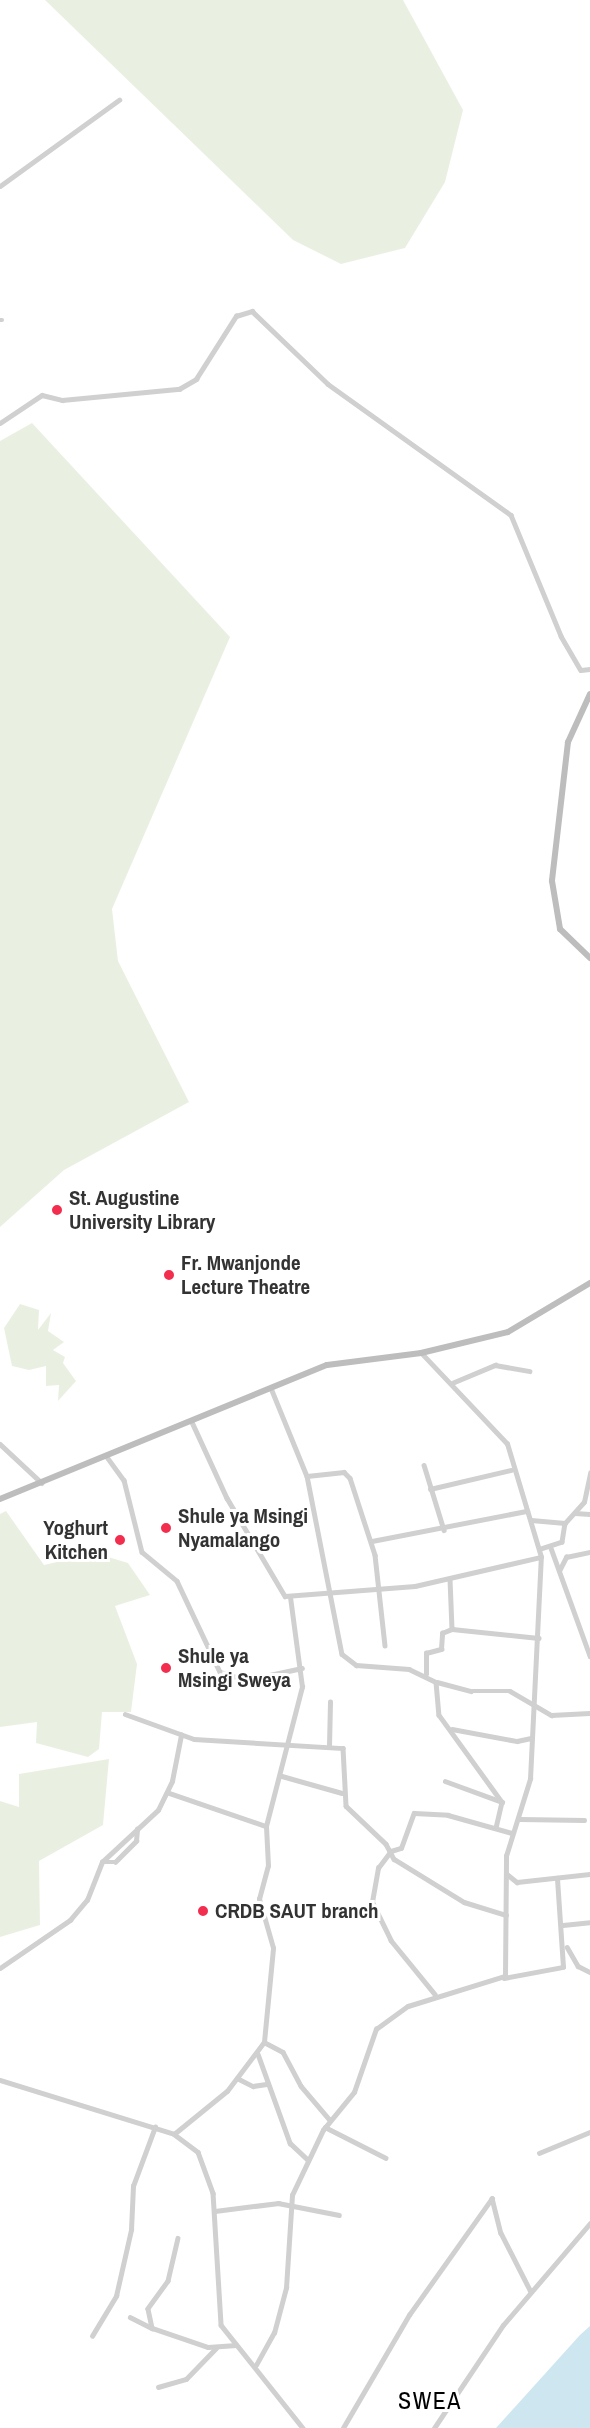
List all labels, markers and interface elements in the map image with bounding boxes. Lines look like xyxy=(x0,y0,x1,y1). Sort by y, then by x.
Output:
place label: St. Augustine University Library xyxy=(69,1185,215,1235)
marker: St. Augustine University Library xyxy=(50,1203,64,1217)
place label: Fr. Mwanjonde Lecture Theatre xyxy=(181,1250,310,1300)
marker: Fr. Mwanjonde Lecture Theatre xyxy=(162,1268,176,1282)
place label: Shule ya Msingi Nyamalango xyxy=(178,1503,308,1553)
place label: Yoghurt Kitchen xyxy=(43,1515,108,1565)
marker: Shule ya Msingi Nyamalango xyxy=(159,1521,173,1535)
marker: Yoghurt Kitchen xyxy=(113,1533,127,1547)
place label: Shule ya Msingi Sweya xyxy=(178,1643,291,1693)
marker: Shule ya Msingi Sweya xyxy=(159,1661,173,1675)
place label: CRDB SAUT branch xyxy=(215,1898,379,1924)
marker: CRDB SAUT branch xyxy=(196,1904,210,1918)
district label: SWEA xyxy=(398,2387,462,2415)

